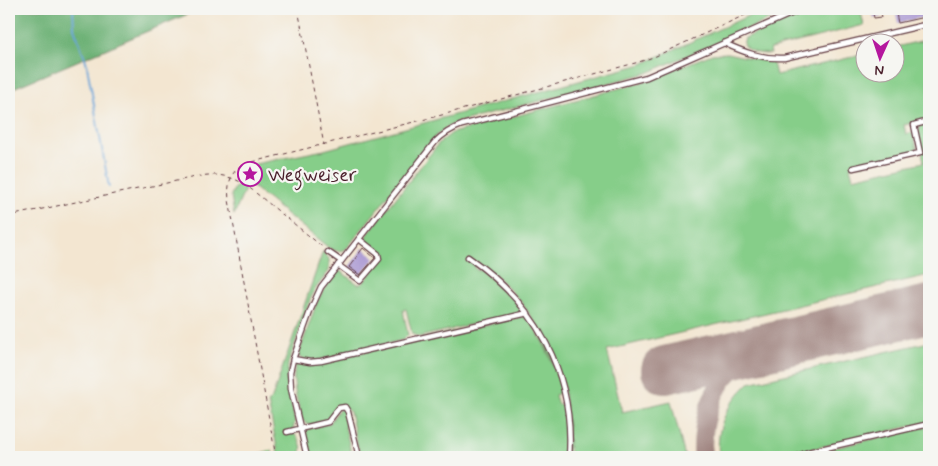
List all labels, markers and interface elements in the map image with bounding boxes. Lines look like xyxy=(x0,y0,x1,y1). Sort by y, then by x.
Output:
north arrow xyxy=(856,32,906,82)
text: N xyxy=(874,61,885,79)
place icon: Wegweiser xyxy=(237,161,263,187)
place label: Wegweiser xyxy=(268,163,357,191)

